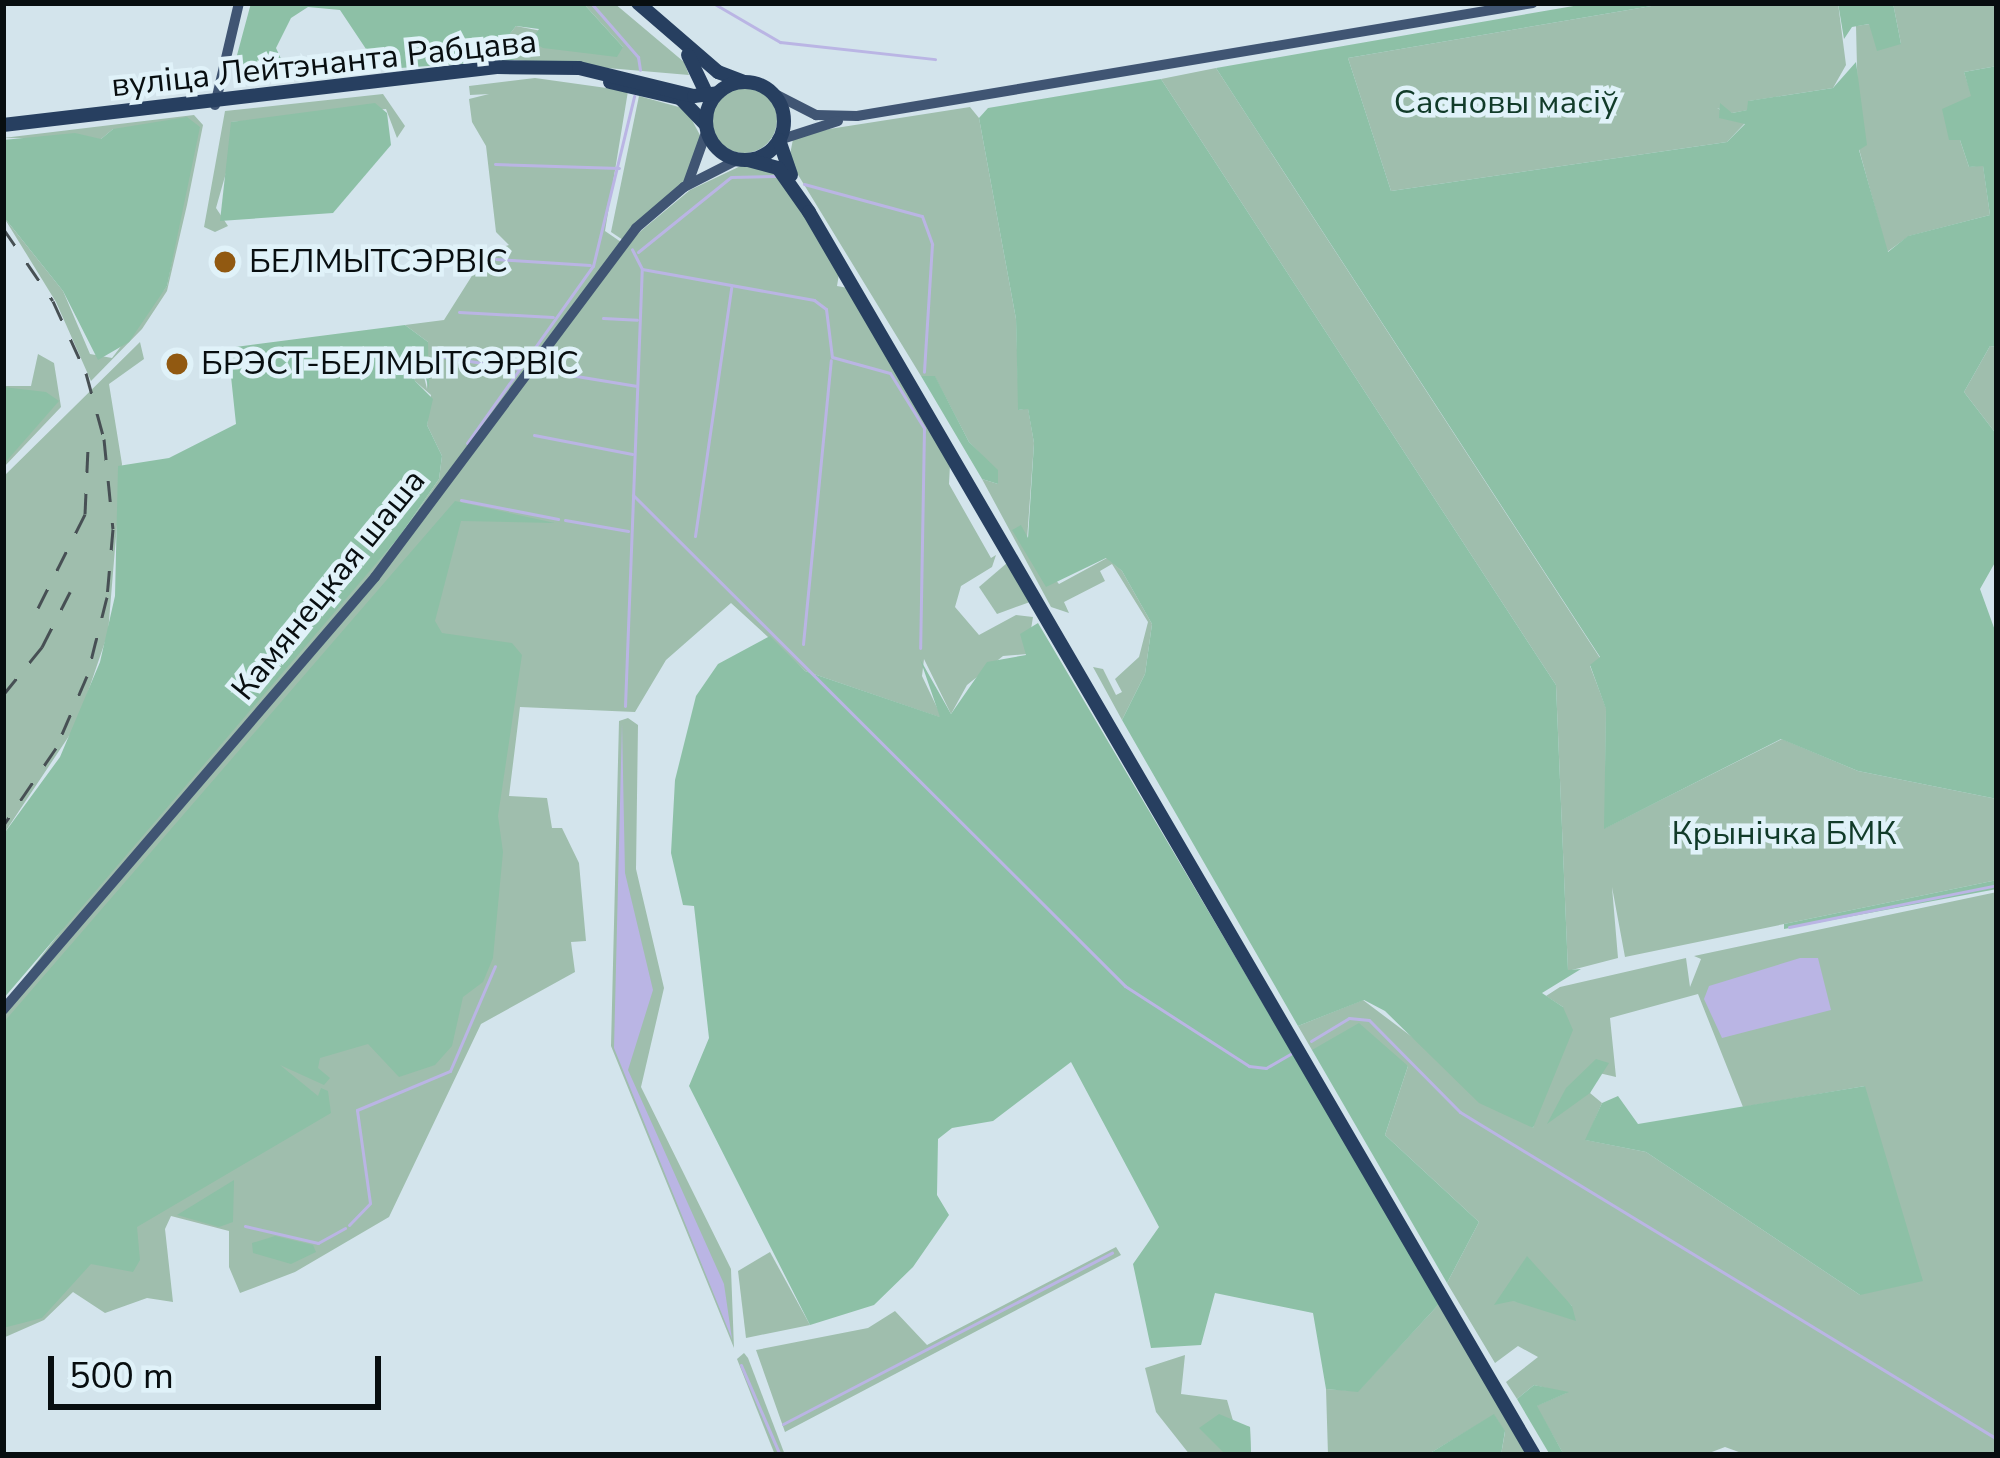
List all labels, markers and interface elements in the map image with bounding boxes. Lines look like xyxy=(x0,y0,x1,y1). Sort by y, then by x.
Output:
street label: вуліца Лейтэнанта Рабцава xyxy=(109,22,539,106)
park label: Сасновы масіў xyxy=(1394,83,1618,123)
place label: БЕЛМЫТСЭРВІС xyxy=(249,242,508,282)
marker: БЕЛМЫТСЭРВІС xyxy=(212,249,238,275)
place label: БРЭСТ-БЕЛМЫТСЭРВІС xyxy=(201,344,579,384)
marker: БРЭСТ-БЕЛМЫТСЭРВІС xyxy=(164,351,190,377)
street label: Камянецкая шаша xyxy=(224,462,434,708)
park label: Крынічка БМК xyxy=(1671,814,1897,854)
scale bar xyxy=(54,1332,387,1406)
text: 500 m xyxy=(69,1352,174,1401)

